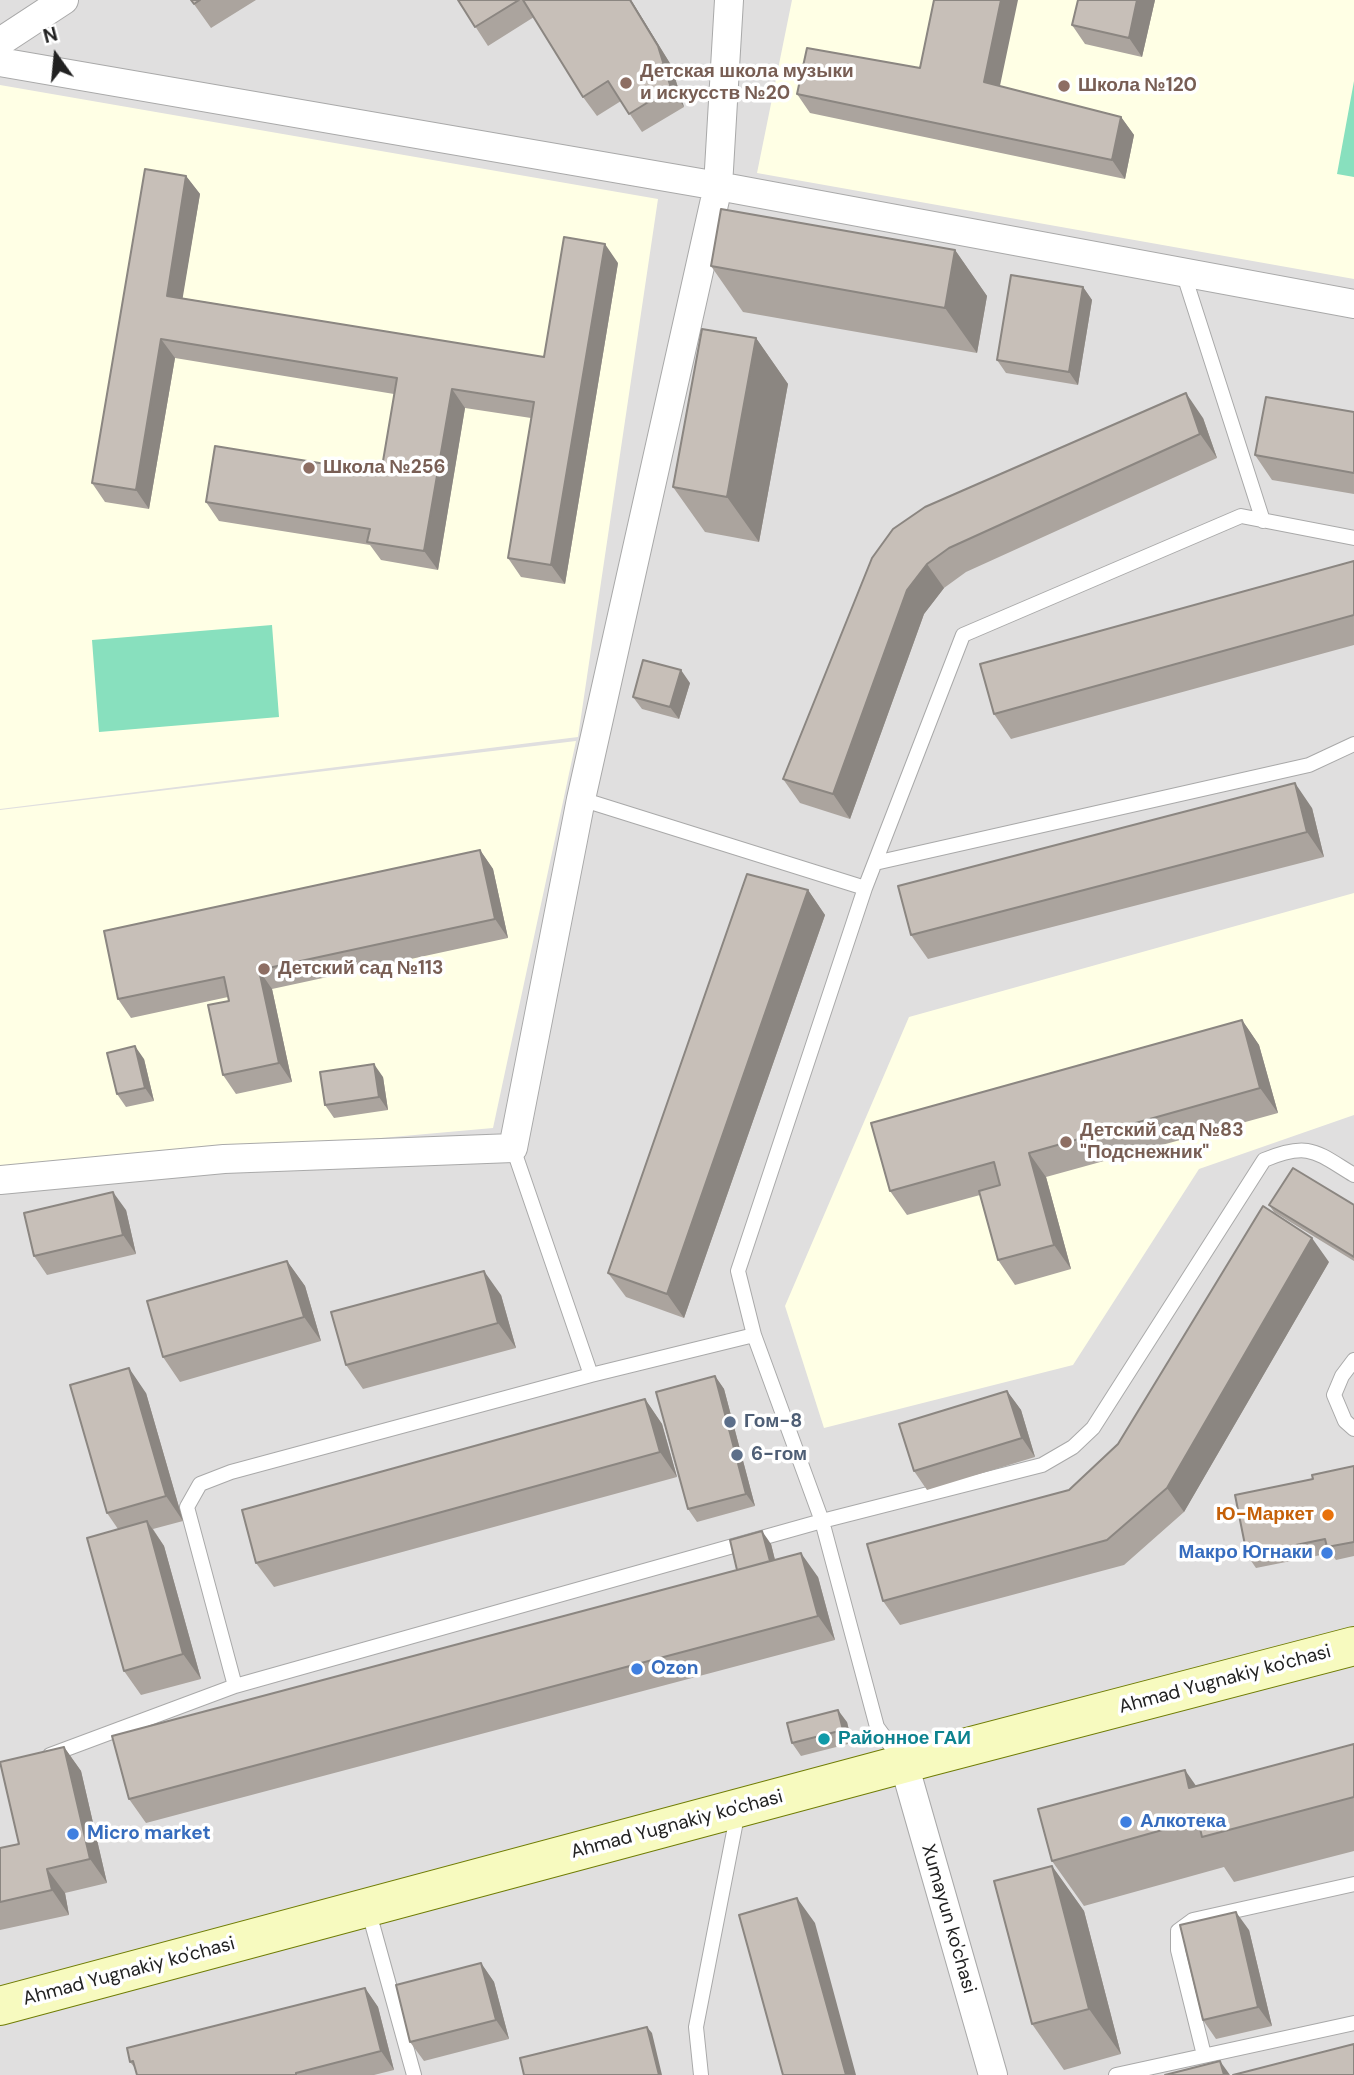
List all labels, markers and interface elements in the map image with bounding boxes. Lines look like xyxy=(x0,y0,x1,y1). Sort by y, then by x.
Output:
north arrow xyxy=(21,21,91,91)
text: N xyxy=(40,21,60,49)
place label: Детская школа музыки и искусств №20 xyxy=(640,61,854,105)
marker: Детская школа музыки и искусств №20 xyxy=(618,75,634,91)
place label: Школа №120 xyxy=(1078,75,1197,97)
marker: Школа №120 xyxy=(1056,78,1072,94)
place label: Школа №256 xyxy=(323,457,446,479)
marker: Школа №256 xyxy=(301,460,317,476)
place label: Детский сад №113 xyxy=(278,958,443,980)
marker: Детский сад №113 xyxy=(256,961,272,977)
place label: Детский сад №83 "Подснежник" xyxy=(1080,1120,1244,1164)
marker: Детский сад №83 "Подснежник" xyxy=(1058,1134,1074,1150)
place label: Гом-8 xyxy=(744,1411,802,1433)
marker: Гом-8 xyxy=(722,1414,738,1430)
place label: 6-гом xyxy=(751,1444,807,1466)
marker: 6-гом xyxy=(729,1447,745,1463)
place label: Ю-Маркет xyxy=(1216,1504,1314,1526)
marker: Ю-Маркет xyxy=(1320,1507,1336,1523)
place label: Макро Югнаки xyxy=(1178,1542,1313,1564)
marker: Макро Югнаки xyxy=(1319,1545,1335,1561)
street label: Ahmad Yugnakiy ko'chasi xyxy=(1117,1641,1333,1719)
place label: Ozon xyxy=(651,1658,699,1680)
marker: Ozon xyxy=(629,1661,645,1677)
place label: Районное ГАИ xyxy=(838,1728,971,1750)
marker: Районное ГАИ xyxy=(816,1731,832,1747)
street label: Ahmad Yugnakiy ko'chasi xyxy=(569,1786,785,1864)
place label: Алкотека xyxy=(1140,1811,1226,1833)
marker: Алкотека xyxy=(1118,1814,1134,1830)
place label: Micro market xyxy=(87,1823,211,1845)
marker: Micro market xyxy=(65,1826,81,1842)
street label: Xumayun ko'chasi xyxy=(916,1842,980,1996)
street label: Ahmad Yugnakiy ko'chasi xyxy=(21,1933,237,2011)

